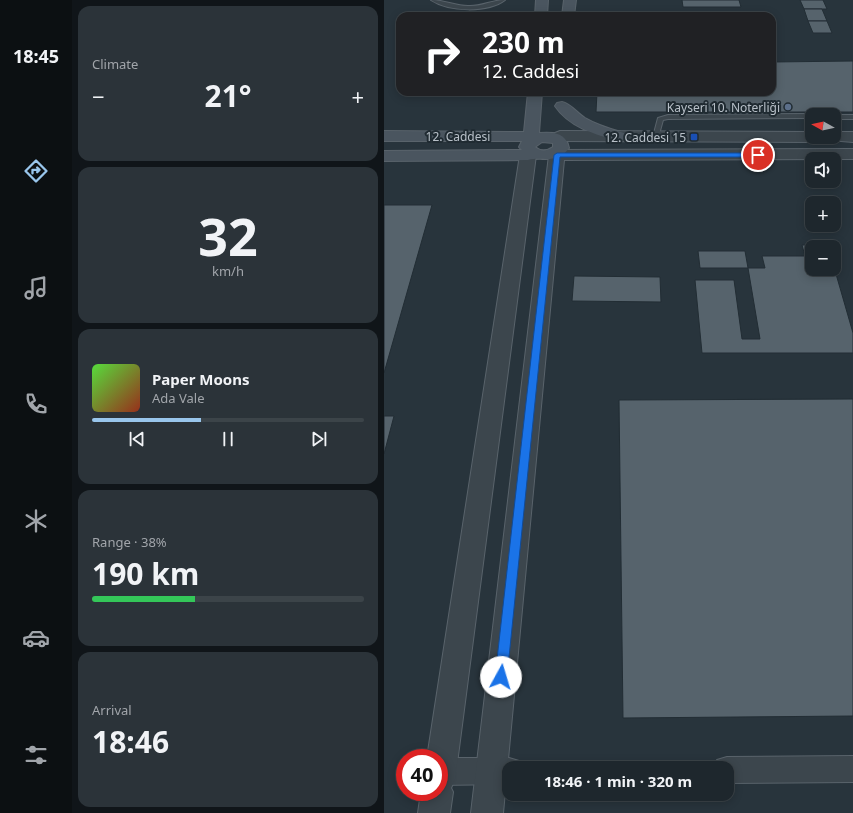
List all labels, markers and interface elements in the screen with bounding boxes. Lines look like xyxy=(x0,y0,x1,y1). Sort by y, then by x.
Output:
text: 230 m xyxy=(482,23,565,61)
icon: right xyxy=(416,28,468,80)
text: 18:45 xyxy=(13,44,59,68)
text: Climate xyxy=(92,55,138,73)
text: 12. Caddesi xyxy=(482,59,579,83)
text: 21° xyxy=(204,75,252,116)
text: − xyxy=(92,81,105,111)
text: + xyxy=(351,81,364,111)
place label: Kayseri 10. Noterliği xyxy=(667,99,780,116)
marker: Kayseri 10. Noterliği xyxy=(783,102,793,112)
north arrow xyxy=(805,108,841,144)
map controls xyxy=(805,108,841,276)
street label: 12. Caddesi xyxy=(426,128,490,145)
place label: 12. Caddesi 15 xyxy=(604,129,686,146)
marker: 12. Caddesi 15 xyxy=(689,132,699,142)
pin xyxy=(741,138,775,172)
icon: arrive xyxy=(747,144,769,166)
button: sound xyxy=(805,152,841,188)
icon: directions xyxy=(22,157,50,185)
button: + xyxy=(805,196,841,232)
text: 32 xyxy=(198,200,258,271)
button: − xyxy=(805,240,841,276)
text: km/h xyxy=(212,262,244,280)
icon: music xyxy=(22,274,50,302)
text: Paper Moons xyxy=(152,369,250,389)
text: Ada Vale xyxy=(152,389,205,407)
icon: phone xyxy=(22,390,50,418)
icon: previous xyxy=(126,428,148,450)
icon: pause xyxy=(217,428,239,450)
icon: next xyxy=(308,428,330,450)
icon: climate xyxy=(22,507,50,535)
text: Range · 38% xyxy=(92,533,167,551)
text: 190 km xyxy=(92,553,199,594)
icon: car xyxy=(22,624,50,652)
position arrow xyxy=(480,656,522,698)
text: Arrival xyxy=(92,701,132,719)
text: 18:46 xyxy=(92,721,169,762)
icon: filters xyxy=(22,741,50,769)
speed limit sign: 40 xyxy=(396,749,448,801)
text: 18:46 · 1 min · 320 m xyxy=(544,771,692,791)

